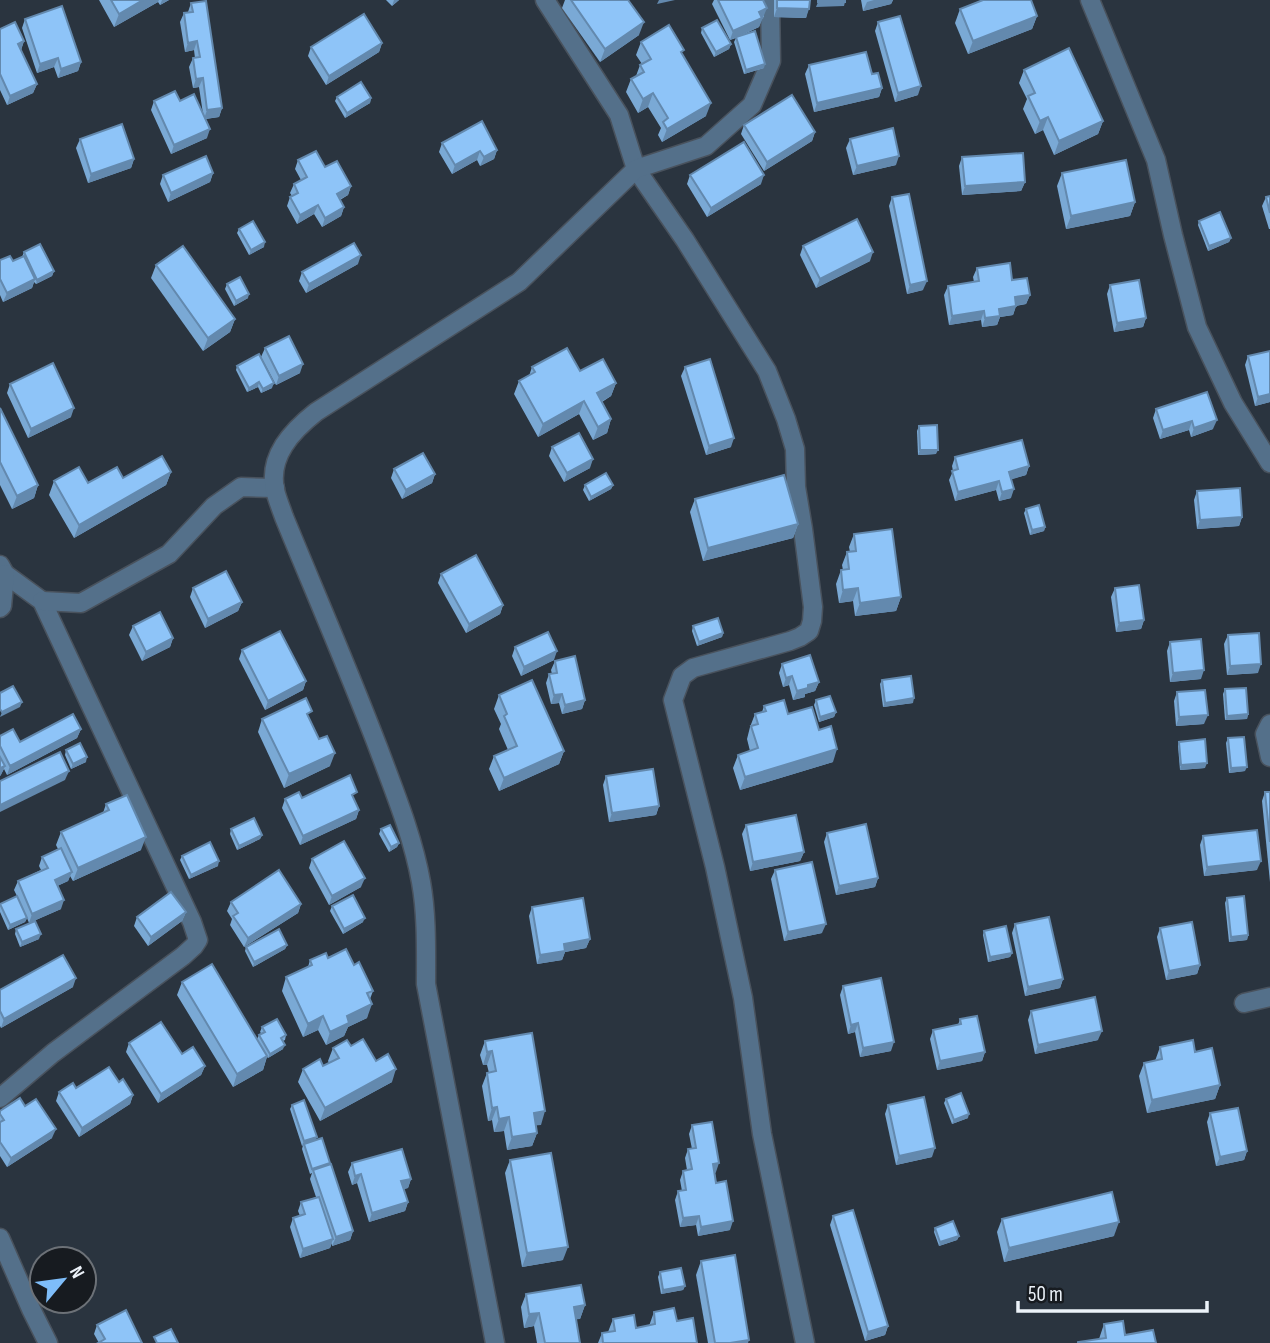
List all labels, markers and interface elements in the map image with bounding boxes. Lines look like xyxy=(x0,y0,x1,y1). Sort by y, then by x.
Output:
north arrow xyxy=(28,1245,98,1315)
text: N xyxy=(64,1262,89,1283)
scale bar xyxy=(1018,1270,1207,1314)
text: 50 m xyxy=(1028,1282,1063,1307)

